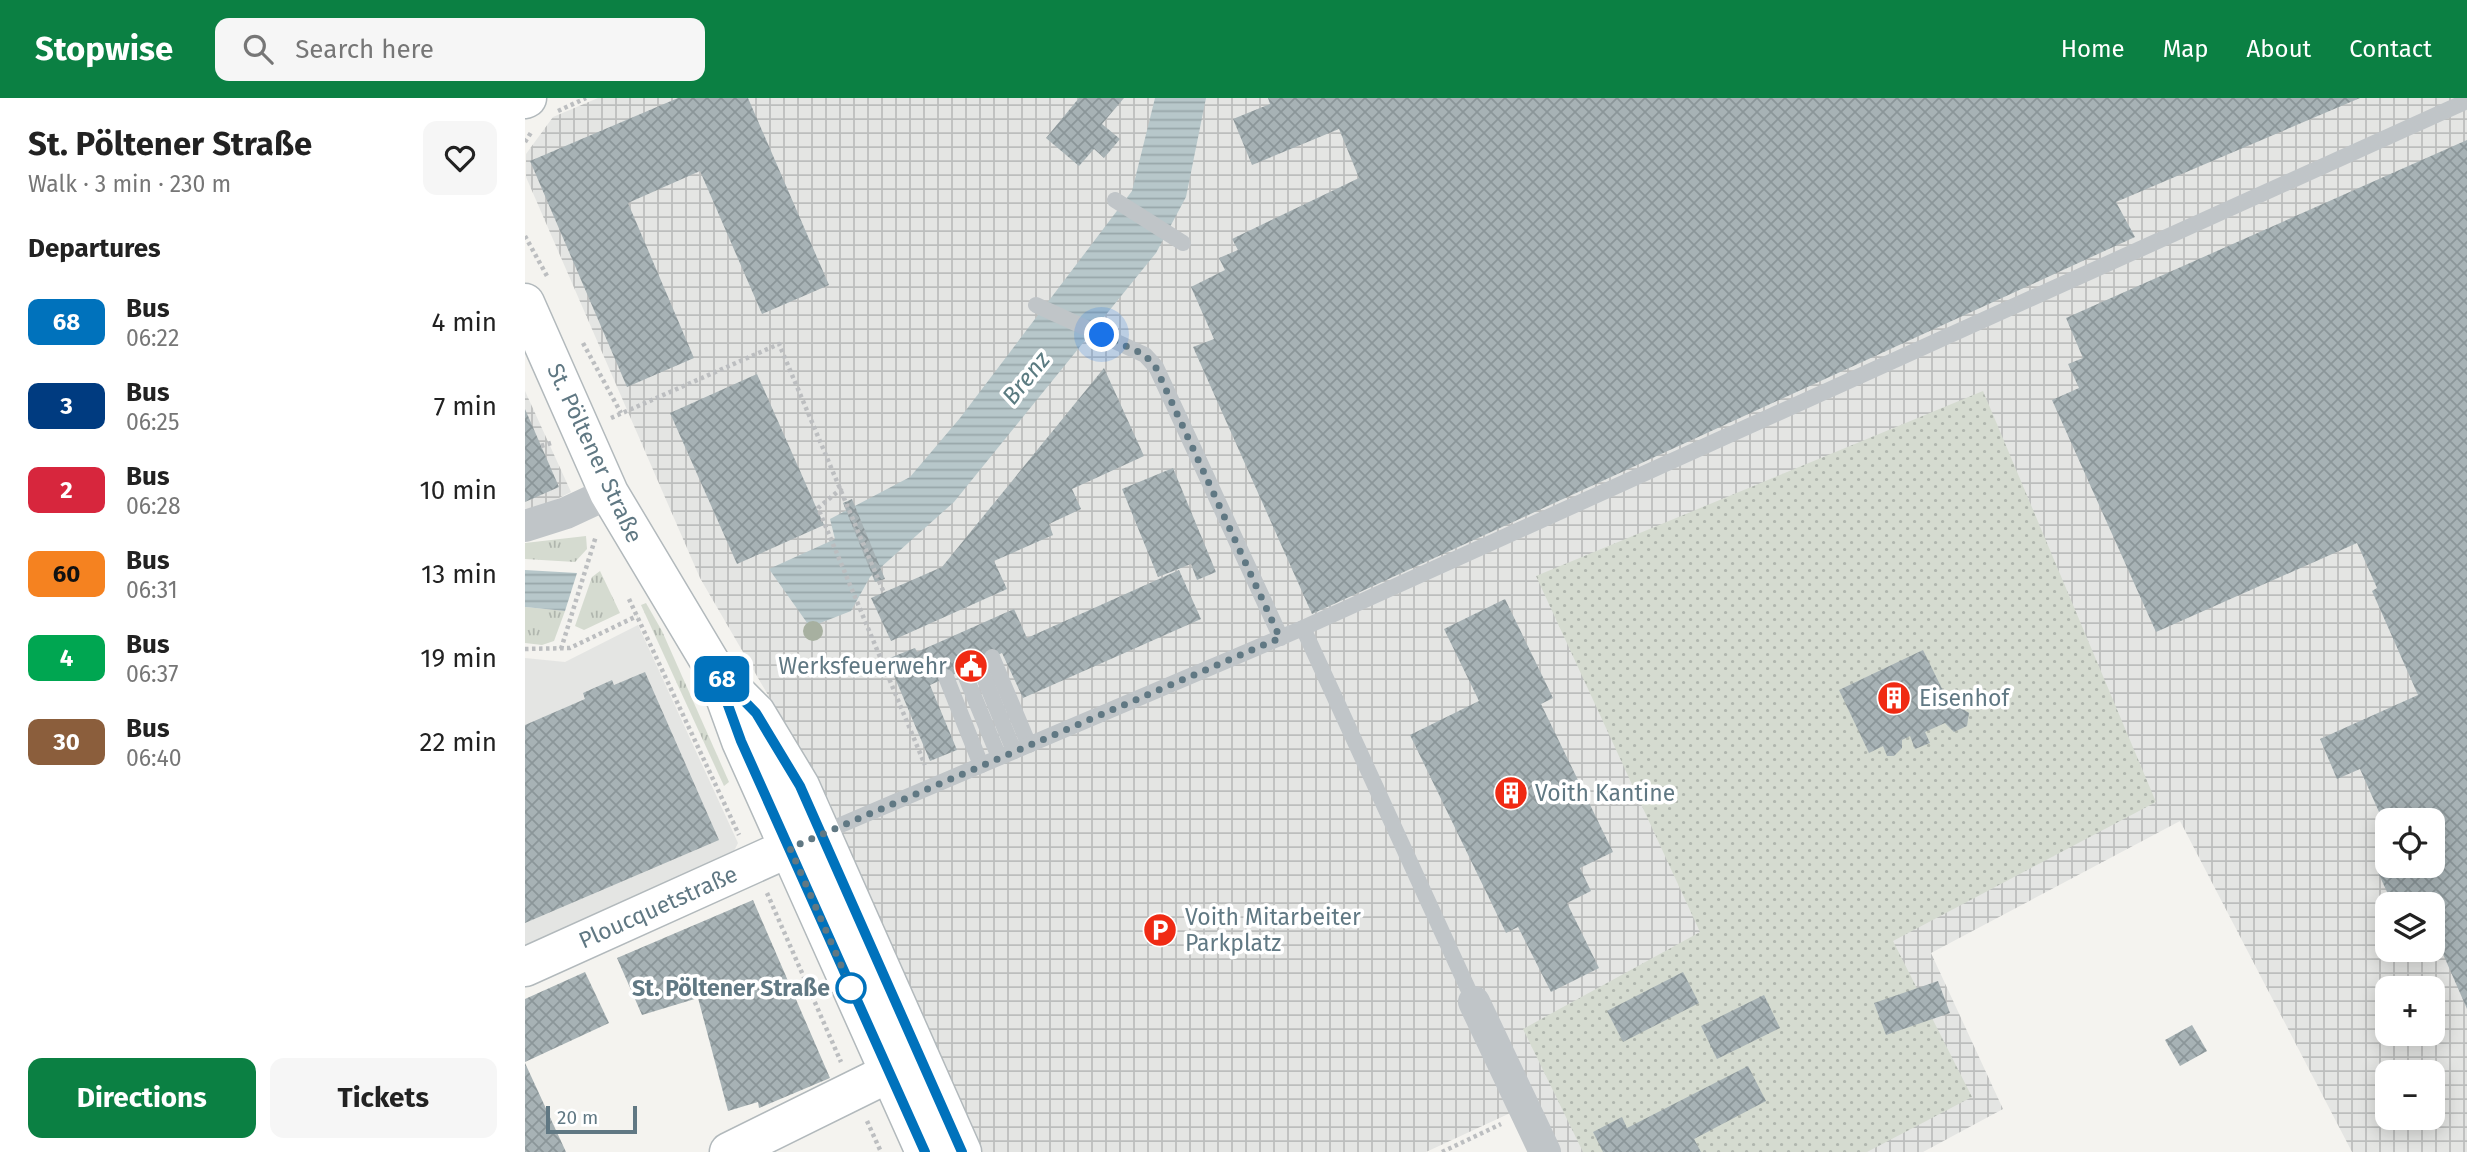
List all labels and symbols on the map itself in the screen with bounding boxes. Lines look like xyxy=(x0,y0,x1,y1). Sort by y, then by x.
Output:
your location xyxy=(1084,317,1119,352)
water label: Brenz xyxy=(996,346,1056,410)
street label: St. Pöltener Straße xyxy=(541,359,649,547)
public building icon: Werksfeuerwehr xyxy=(952,647,990,685)
place label: Werksfeuerwehr xyxy=(778,652,947,680)
line badge: 68 xyxy=(691,656,753,702)
building icon: Eisenhof xyxy=(1875,679,1913,717)
place label: Eisenhof xyxy=(1919,684,2011,712)
building icon: Voith Kantine xyxy=(1492,774,1530,812)
place label: Voith Kantine xyxy=(1535,779,1675,807)
street label: Ploucquetstraße xyxy=(574,859,742,955)
place label: Voith Mitarbeiter Parkplatz xyxy=(1185,903,1361,957)
parking icon: Voith Mitarbeiter Parkplatz xyxy=(1141,911,1179,949)
marker: St. Pöltener Straße xyxy=(836,973,866,1003)
place label: St. Pöltener Straße xyxy=(632,974,830,1002)
scale bar xyxy=(546,1103,637,1135)

